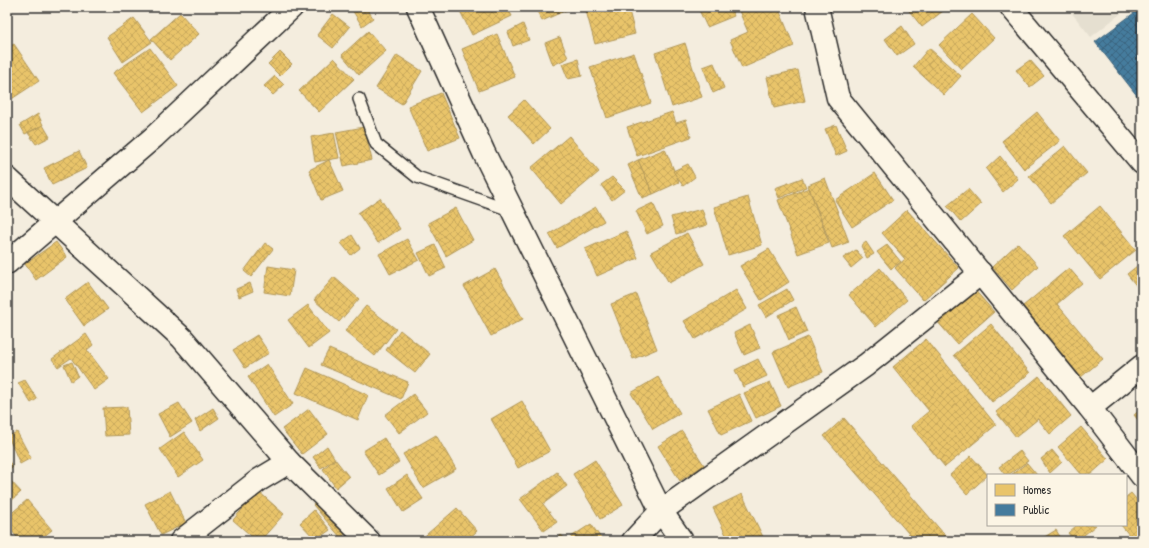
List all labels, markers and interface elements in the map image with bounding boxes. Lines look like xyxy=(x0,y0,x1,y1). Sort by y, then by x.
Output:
legend xyxy=(987,474,1127,526)
text: Homes xyxy=(1023,481,1051,498)
text: Public xyxy=(1023,501,1049,518)

